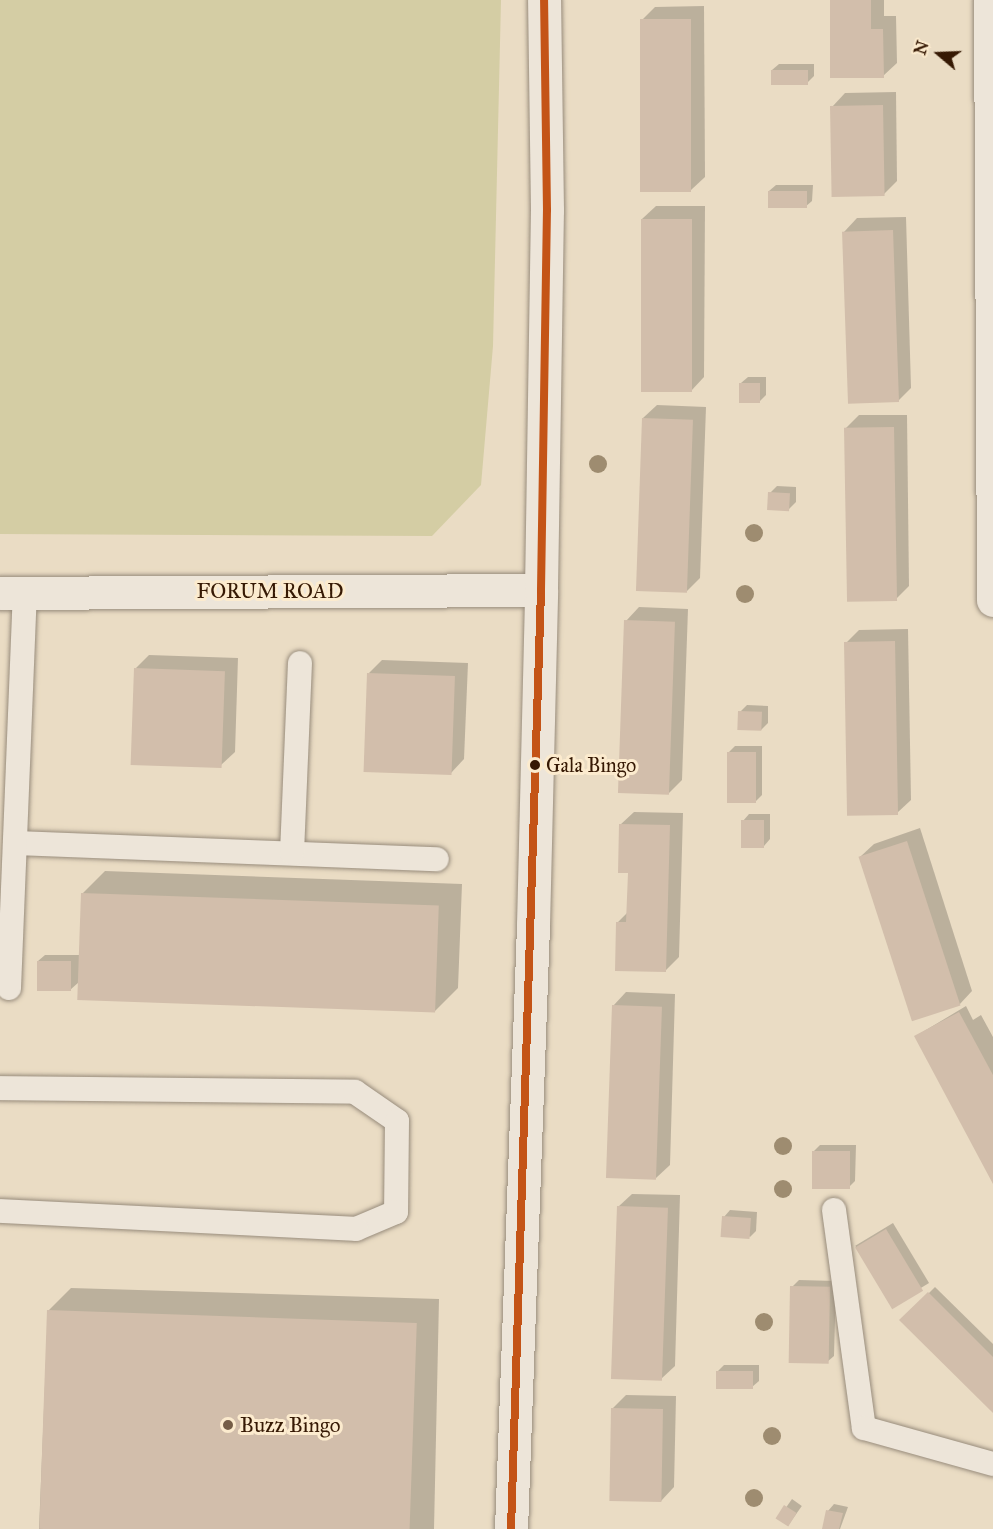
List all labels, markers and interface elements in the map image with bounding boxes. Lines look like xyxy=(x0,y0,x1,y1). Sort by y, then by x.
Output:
north arrow xyxy=(909,24,969,84)
text: N xyxy=(910,38,933,57)
street label: FORUM ROAD xyxy=(196,578,344,604)
place label: Gala Bingo xyxy=(546,753,636,777)
marker: Gala Bingo xyxy=(529,759,541,771)
place label: Buzz Bingo xyxy=(240,1412,340,1438)
marker: Buzz Bingo xyxy=(221,1418,235,1432)

